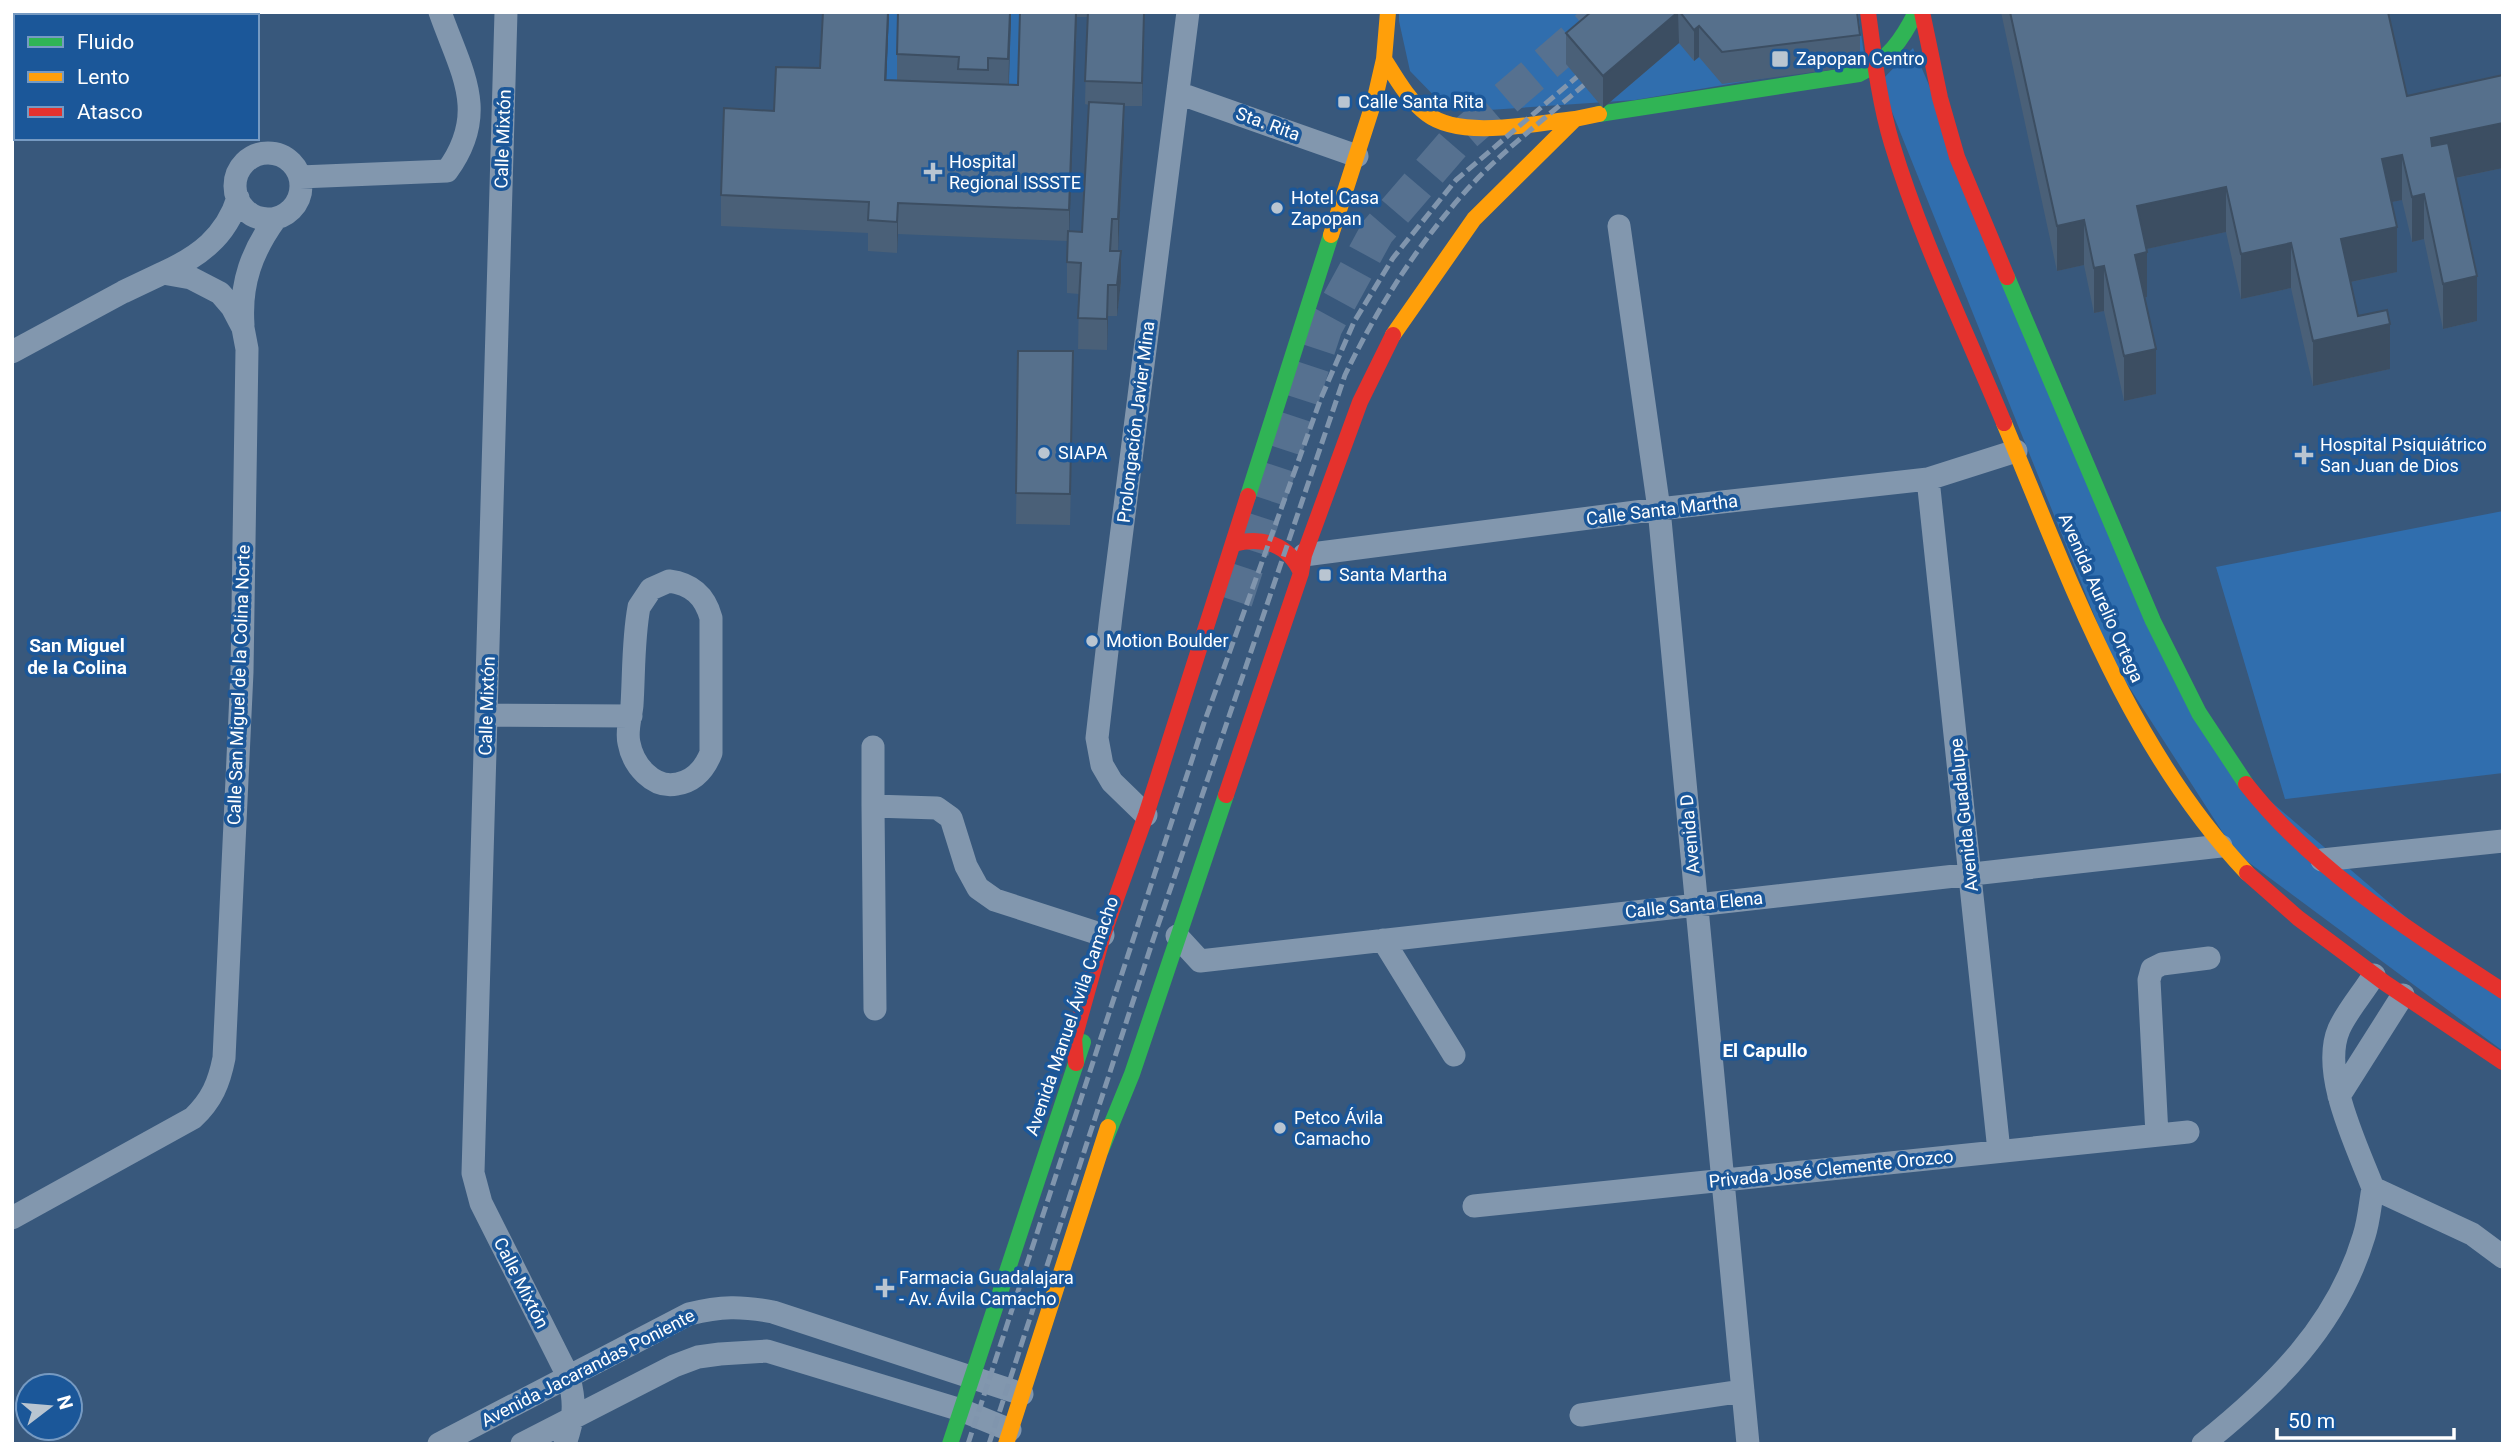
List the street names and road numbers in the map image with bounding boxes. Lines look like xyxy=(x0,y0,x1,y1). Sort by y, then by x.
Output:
street label: Calle Mixtón xyxy=(490,89,515,189)
street label: Sta. Rita xyxy=(1233,102,1303,145)
street label: Prolongación Javier Mina xyxy=(1113,320,1158,524)
street label: Calle Santa Martha xyxy=(1585,490,1739,529)
street label: Avenida Aurelio Ortega xyxy=(2055,510,2148,686)
street label: Calle San Miguel de la Colina Norte xyxy=(223,544,254,825)
street label: Calle Mixtón xyxy=(474,656,499,756)
street label: Avenida Guadalupe xyxy=(1945,737,1982,893)
street label: Avenida D xyxy=(1676,793,1703,875)
street label: Calle Santa Elena xyxy=(1624,887,1764,922)
street label: Avenida Manuel Ávila Camacho xyxy=(1021,893,1122,1138)
street label: Privada José Clemente Orozco xyxy=(1708,1145,1954,1192)
street label: Calle Mixtón xyxy=(490,1234,553,1332)
street label: Avenida Jacarandas Poniente xyxy=(477,1304,698,1431)

